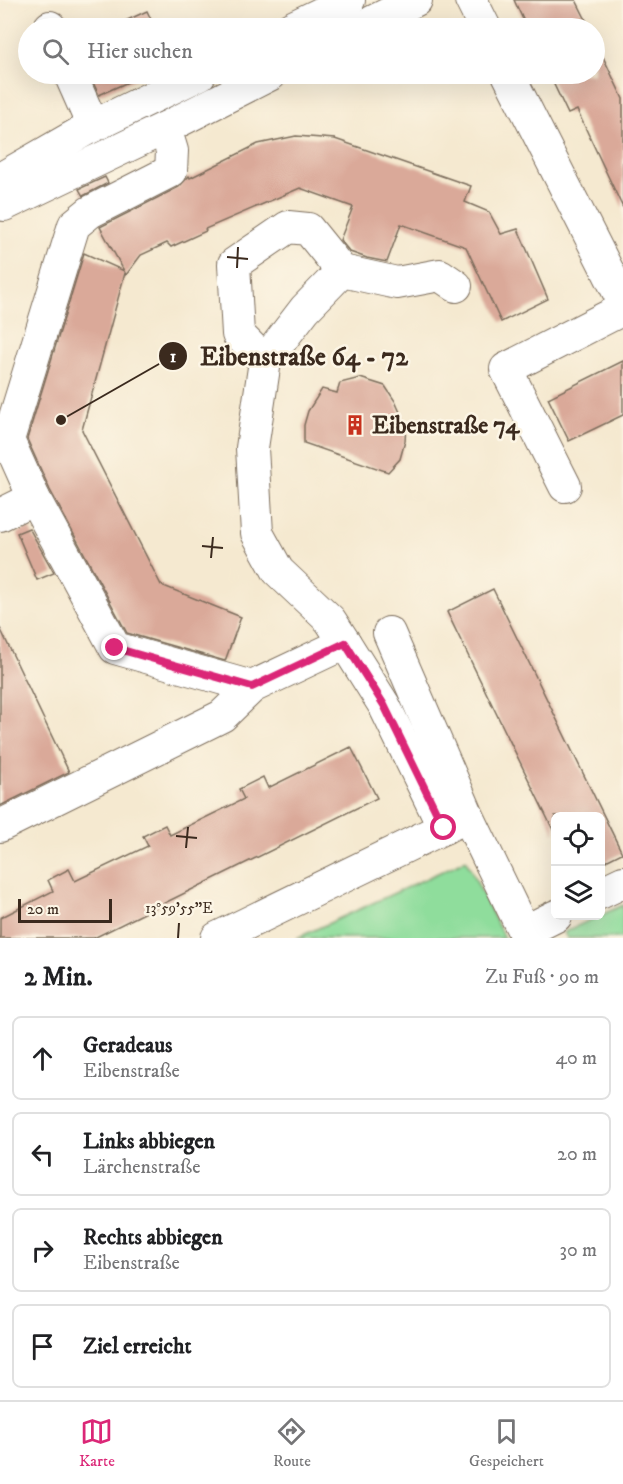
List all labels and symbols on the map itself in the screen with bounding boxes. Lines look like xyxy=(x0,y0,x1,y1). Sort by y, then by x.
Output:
callout: Eibenstraße 64 - 72 xyxy=(158,334,420,378)
text: Eibenstraße 64 - 72 xyxy=(200,341,409,374)
text: 1 xyxy=(170,346,177,368)
place label: Eibenstraße 74 xyxy=(372,411,521,441)
building icon: Eibenstraße 74 xyxy=(343,413,367,437)
route end xyxy=(101,634,127,660)
route start xyxy=(430,814,456,840)
scale bar xyxy=(18,896,112,924)
text: 13°59'55"E xyxy=(145,899,213,918)

